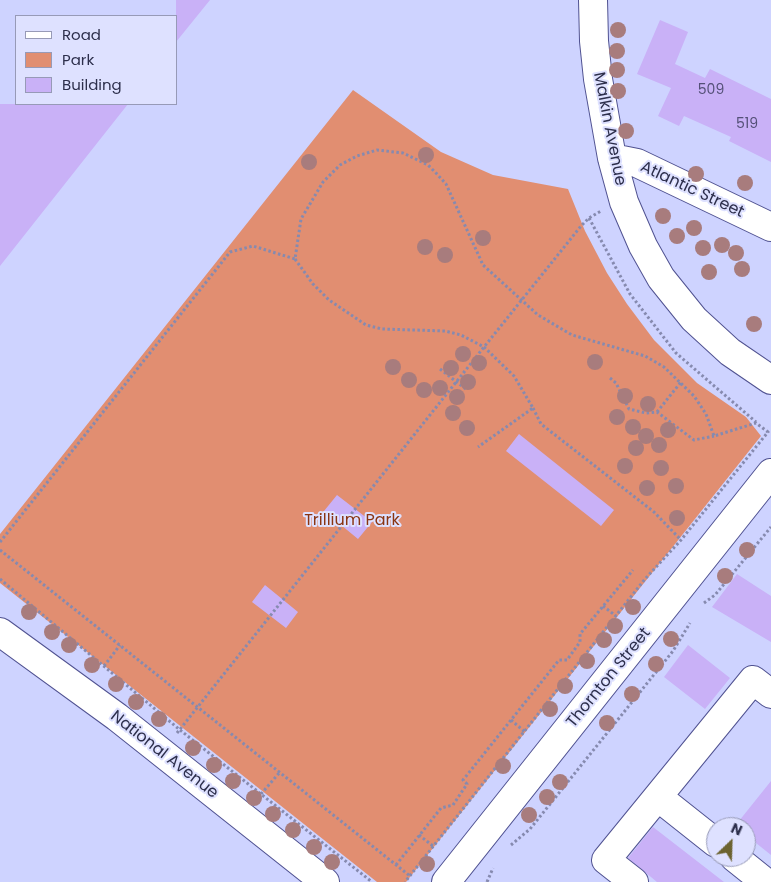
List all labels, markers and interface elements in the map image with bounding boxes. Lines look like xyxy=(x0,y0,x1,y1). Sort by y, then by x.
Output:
legend xyxy=(15,15,178,105)
text: Road xyxy=(62,24,101,45)
text: Park xyxy=(62,49,94,70)
street label: Malkin Avenue xyxy=(589,71,629,187)
text: Building xyxy=(62,74,122,95)
house number: 509 xyxy=(698,82,724,98)
house number: 519 xyxy=(736,116,758,132)
street label: Atlantic Street xyxy=(637,158,747,222)
park label: Trillium Park xyxy=(304,511,400,531)
street label: Thornton Street xyxy=(563,624,655,732)
street label: National Avenue xyxy=(106,707,222,803)
north arrow xyxy=(706,817,756,867)
text: N xyxy=(728,818,746,840)

